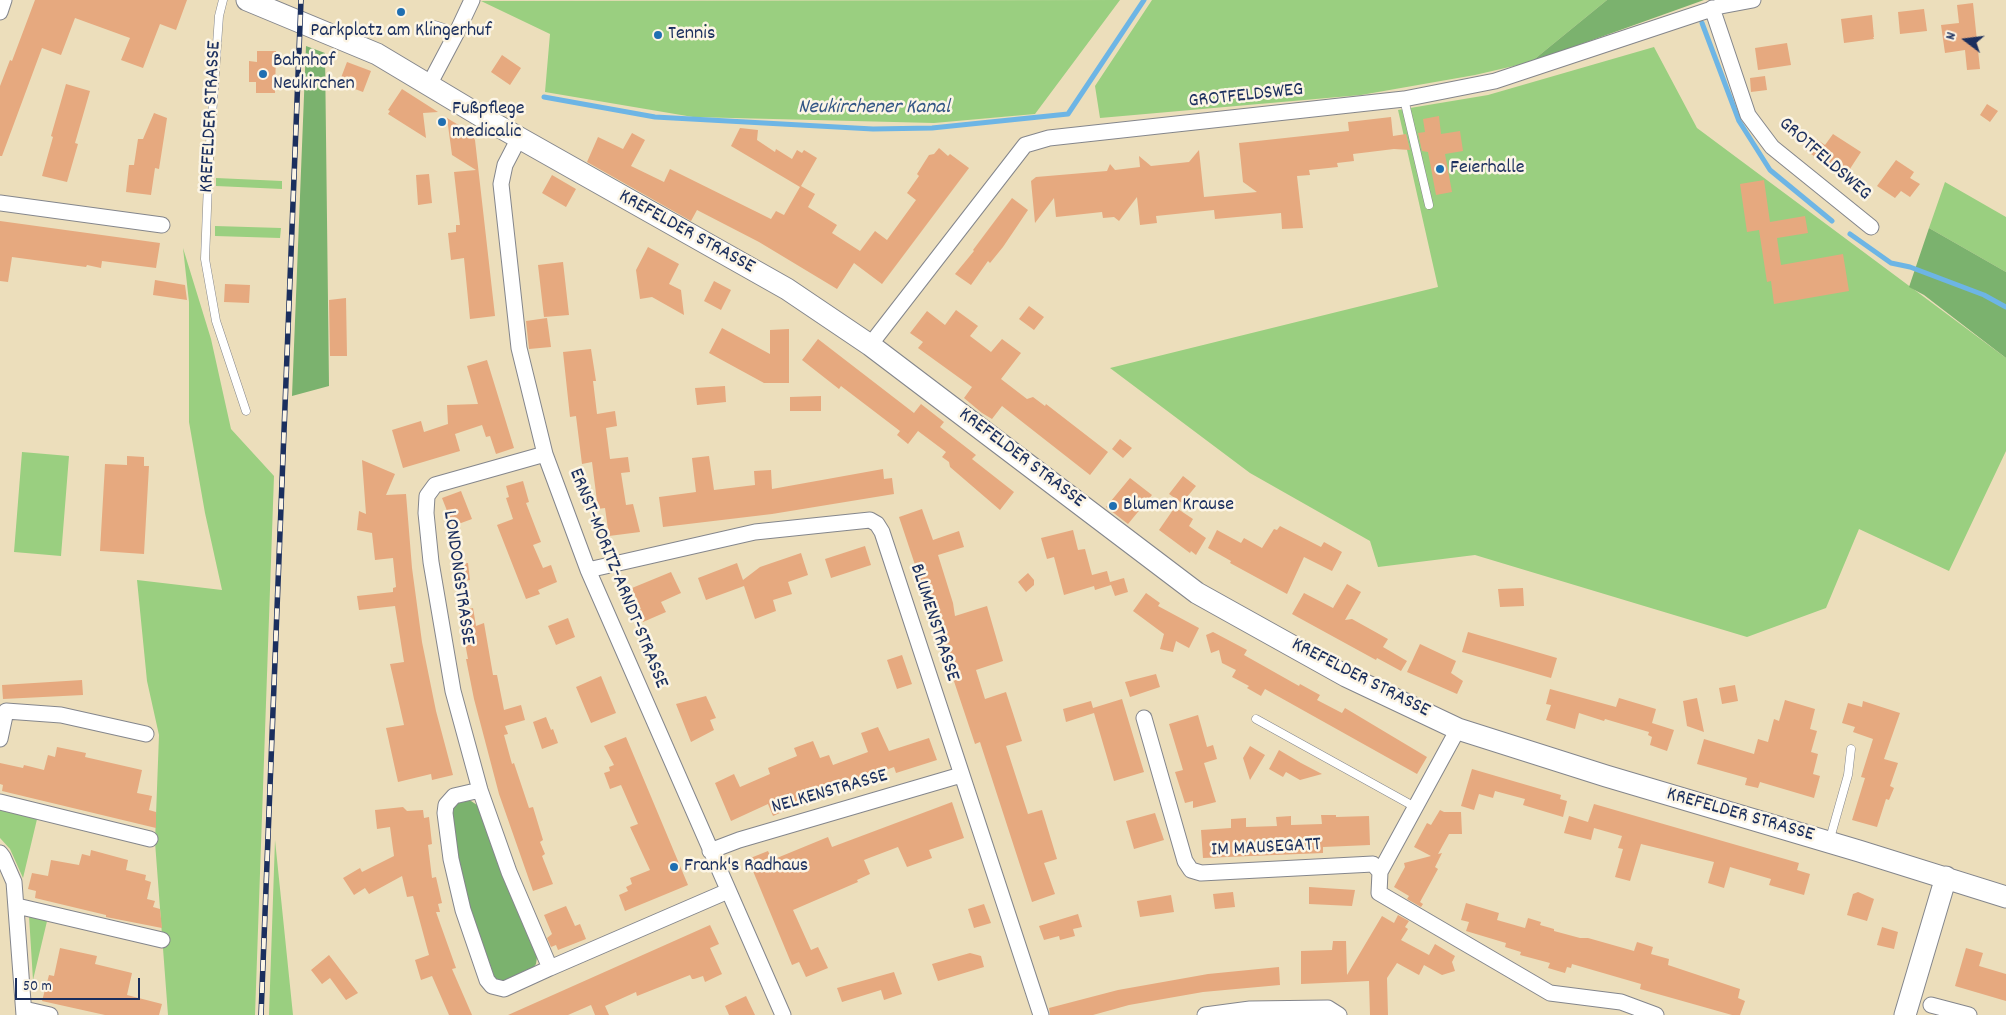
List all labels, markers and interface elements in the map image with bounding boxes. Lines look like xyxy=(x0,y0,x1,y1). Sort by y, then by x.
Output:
marker: Parkplatz am Klingerhuf xyxy=(395,6,407,18)
north arrow xyxy=(1941,15,1991,65)
place label: Parkplatz am Klingerhuf xyxy=(310,20,492,44)
place label: Tennis xyxy=(668,23,715,47)
marker: Tennis xyxy=(652,29,664,41)
text: N xyxy=(1941,30,1962,42)
street label: KREFELDER STRASSE xyxy=(196,40,228,194)
place label: Bahnhof Neukirchen xyxy=(273,50,355,97)
marker: Bahnhof Neukirchen xyxy=(257,68,269,80)
street label: GROTFELDSWEG xyxy=(1187,79,1305,115)
water label: Neukirchener Kanal xyxy=(798,96,950,122)
place label: Fußpflege medicalic xyxy=(452,98,525,145)
street label: GROTFELDSWEG xyxy=(1773,113,1875,207)
marker: Fußpflege medicalic xyxy=(436,116,448,128)
place label: Feierhalle xyxy=(1450,157,1524,181)
marker: Feierhalle xyxy=(1434,163,1446,175)
street label: KREFELDER STRASSE xyxy=(614,186,758,280)
street label: KREFELDER STRASSE xyxy=(953,404,1089,514)
street label: ERNST-MORITZ-ARNDT-STRASSE xyxy=(562,466,672,692)
place label: Blumen Krause xyxy=(1123,494,1234,518)
marker: Blumen Krause xyxy=(1107,500,1119,512)
street label: LONDONGSTRASSE xyxy=(436,509,478,647)
street label: BLUMENSTRASSE xyxy=(903,561,963,685)
street label: KREFELDER STRASSE xyxy=(1287,634,1433,724)
street label: NELKENSTRASSE xyxy=(769,765,891,821)
street label: KREFELDER STRASSE xyxy=(1664,783,1816,849)
street label: IM MAUSEGATT xyxy=(1211,834,1321,864)
place label: Frank's Radhaus xyxy=(684,855,808,879)
marker: Frank's Radhaus xyxy=(668,861,680,873)
scale bar xyxy=(18,968,142,1000)
text: 50 m xyxy=(23,976,52,998)

